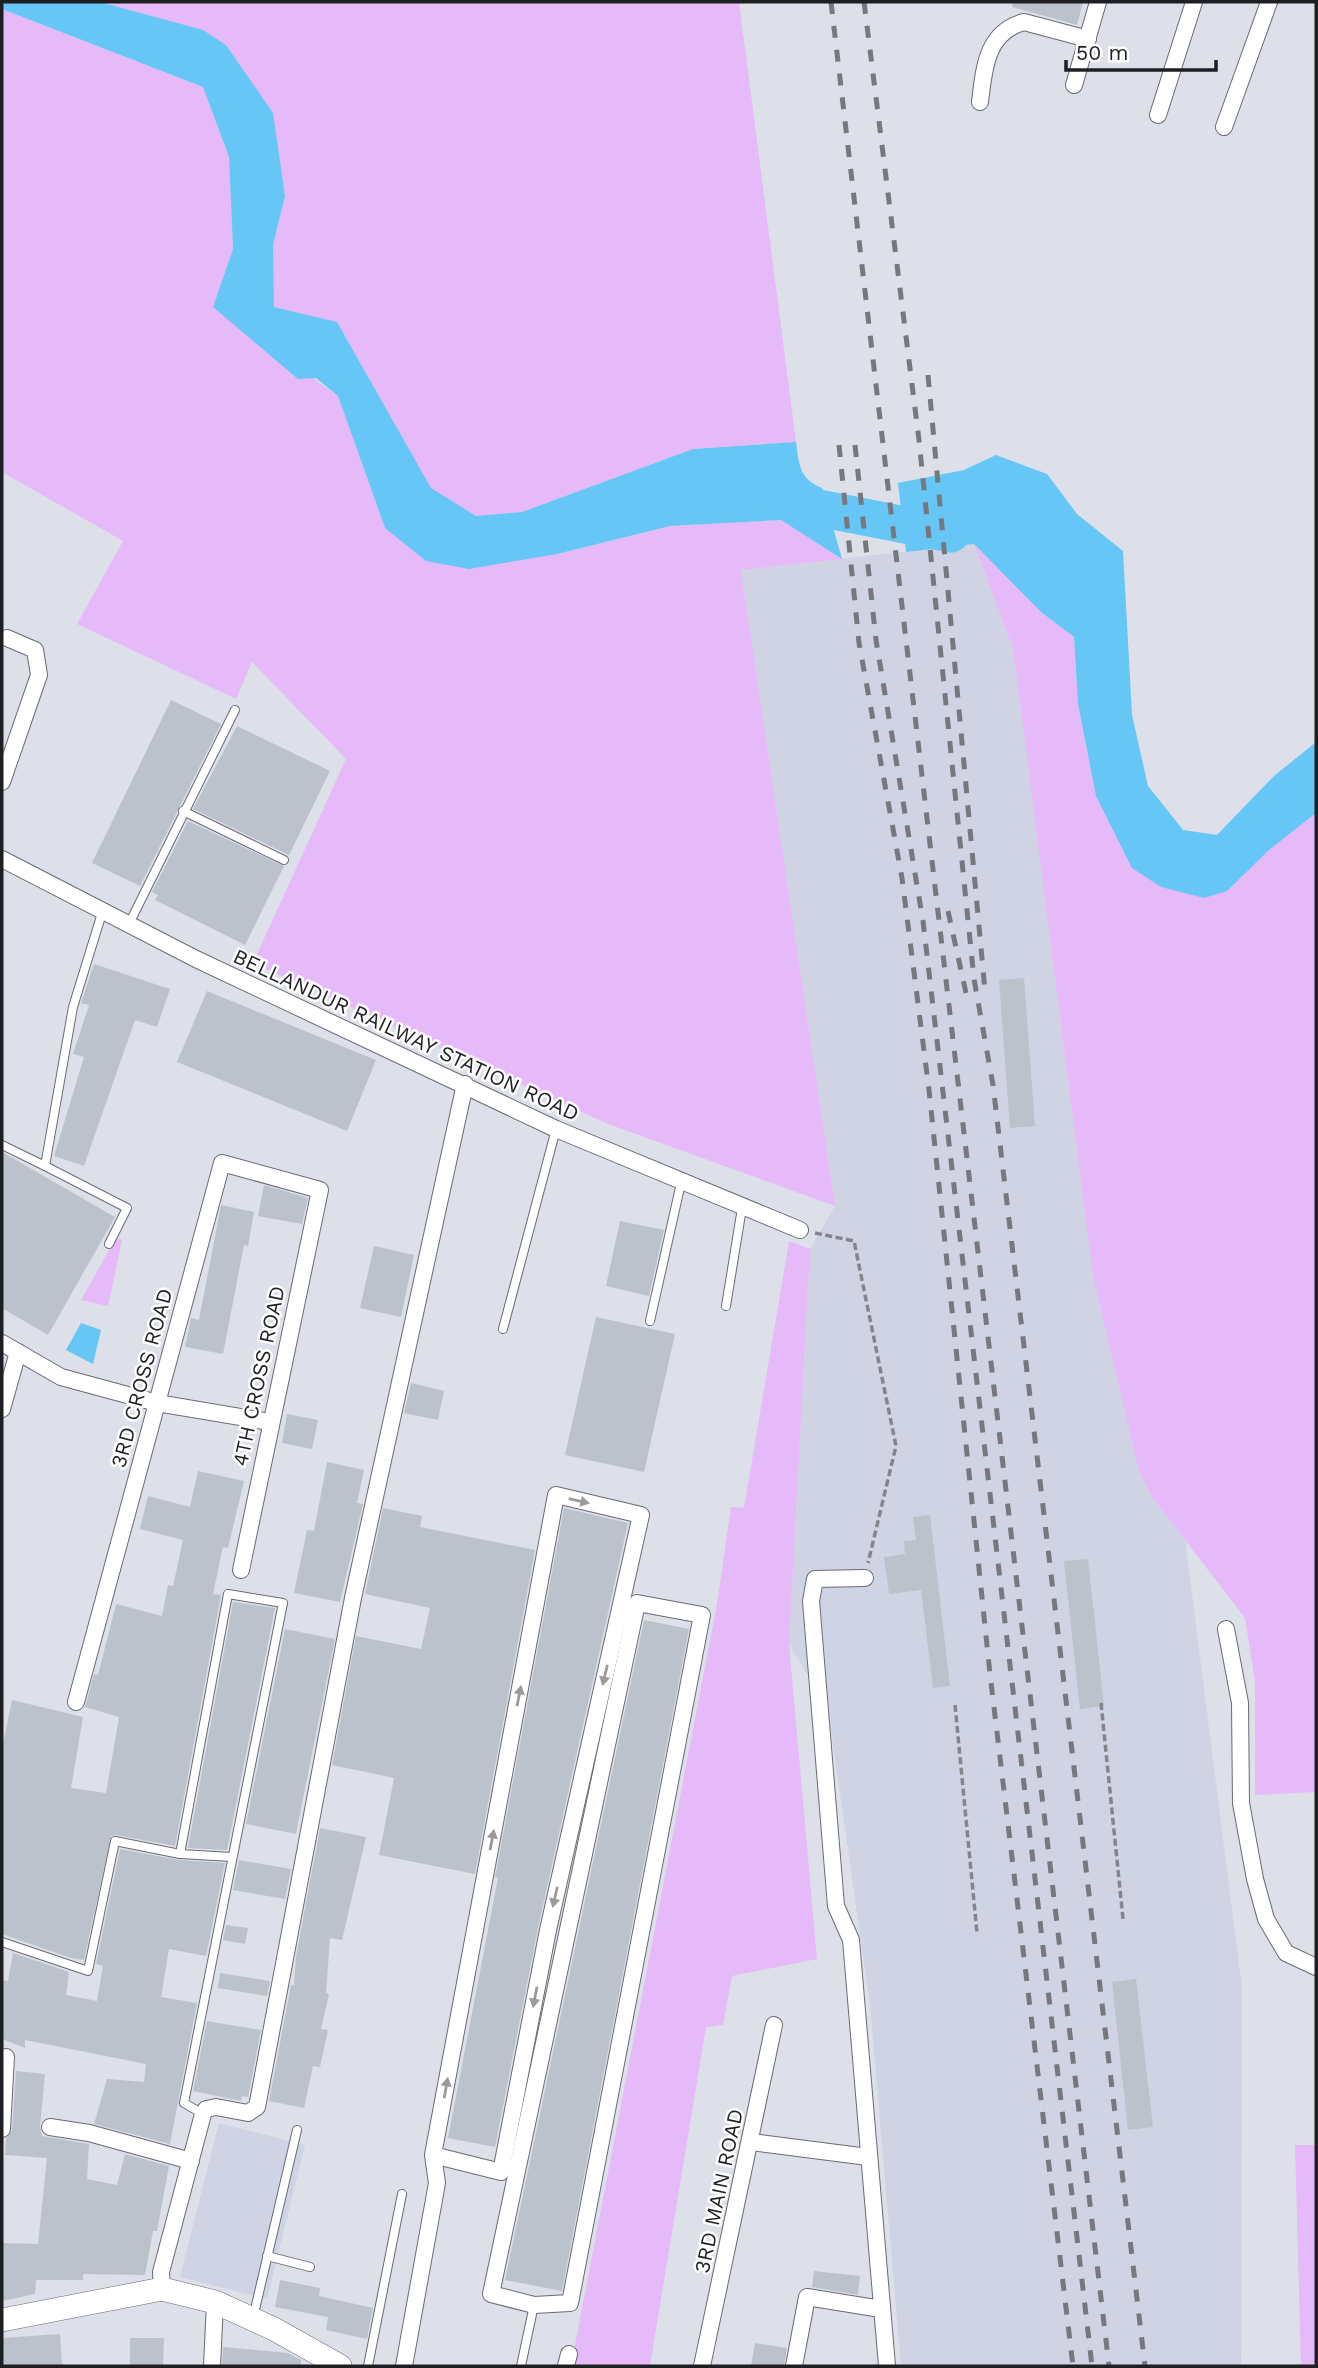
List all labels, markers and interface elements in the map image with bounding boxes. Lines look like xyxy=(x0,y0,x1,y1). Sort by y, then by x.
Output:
scale bar xyxy=(1066,28,1216,72)
text: 50 m xyxy=(1076,40,1128,65)
street label: BELLANDUR RAILWAY STATION ROAD xyxy=(229,943,583,1126)
street label: 4TH CROSS ROAD xyxy=(227,1283,290,1468)
street label: 3RD CROSS ROAD xyxy=(106,1285,177,1470)
one-way arrow xyxy=(569,1496,591,1507)
one-way arrow xyxy=(600,1664,611,1686)
one-way arrow xyxy=(514,1685,525,1707)
one-way arrow xyxy=(486,1829,497,1851)
one-way arrow xyxy=(549,1886,560,1908)
one-way arrow xyxy=(529,1986,540,2008)
one-way arrow xyxy=(441,2077,452,2099)
street label: 3RD MAIN ROAD xyxy=(689,2107,748,2275)

